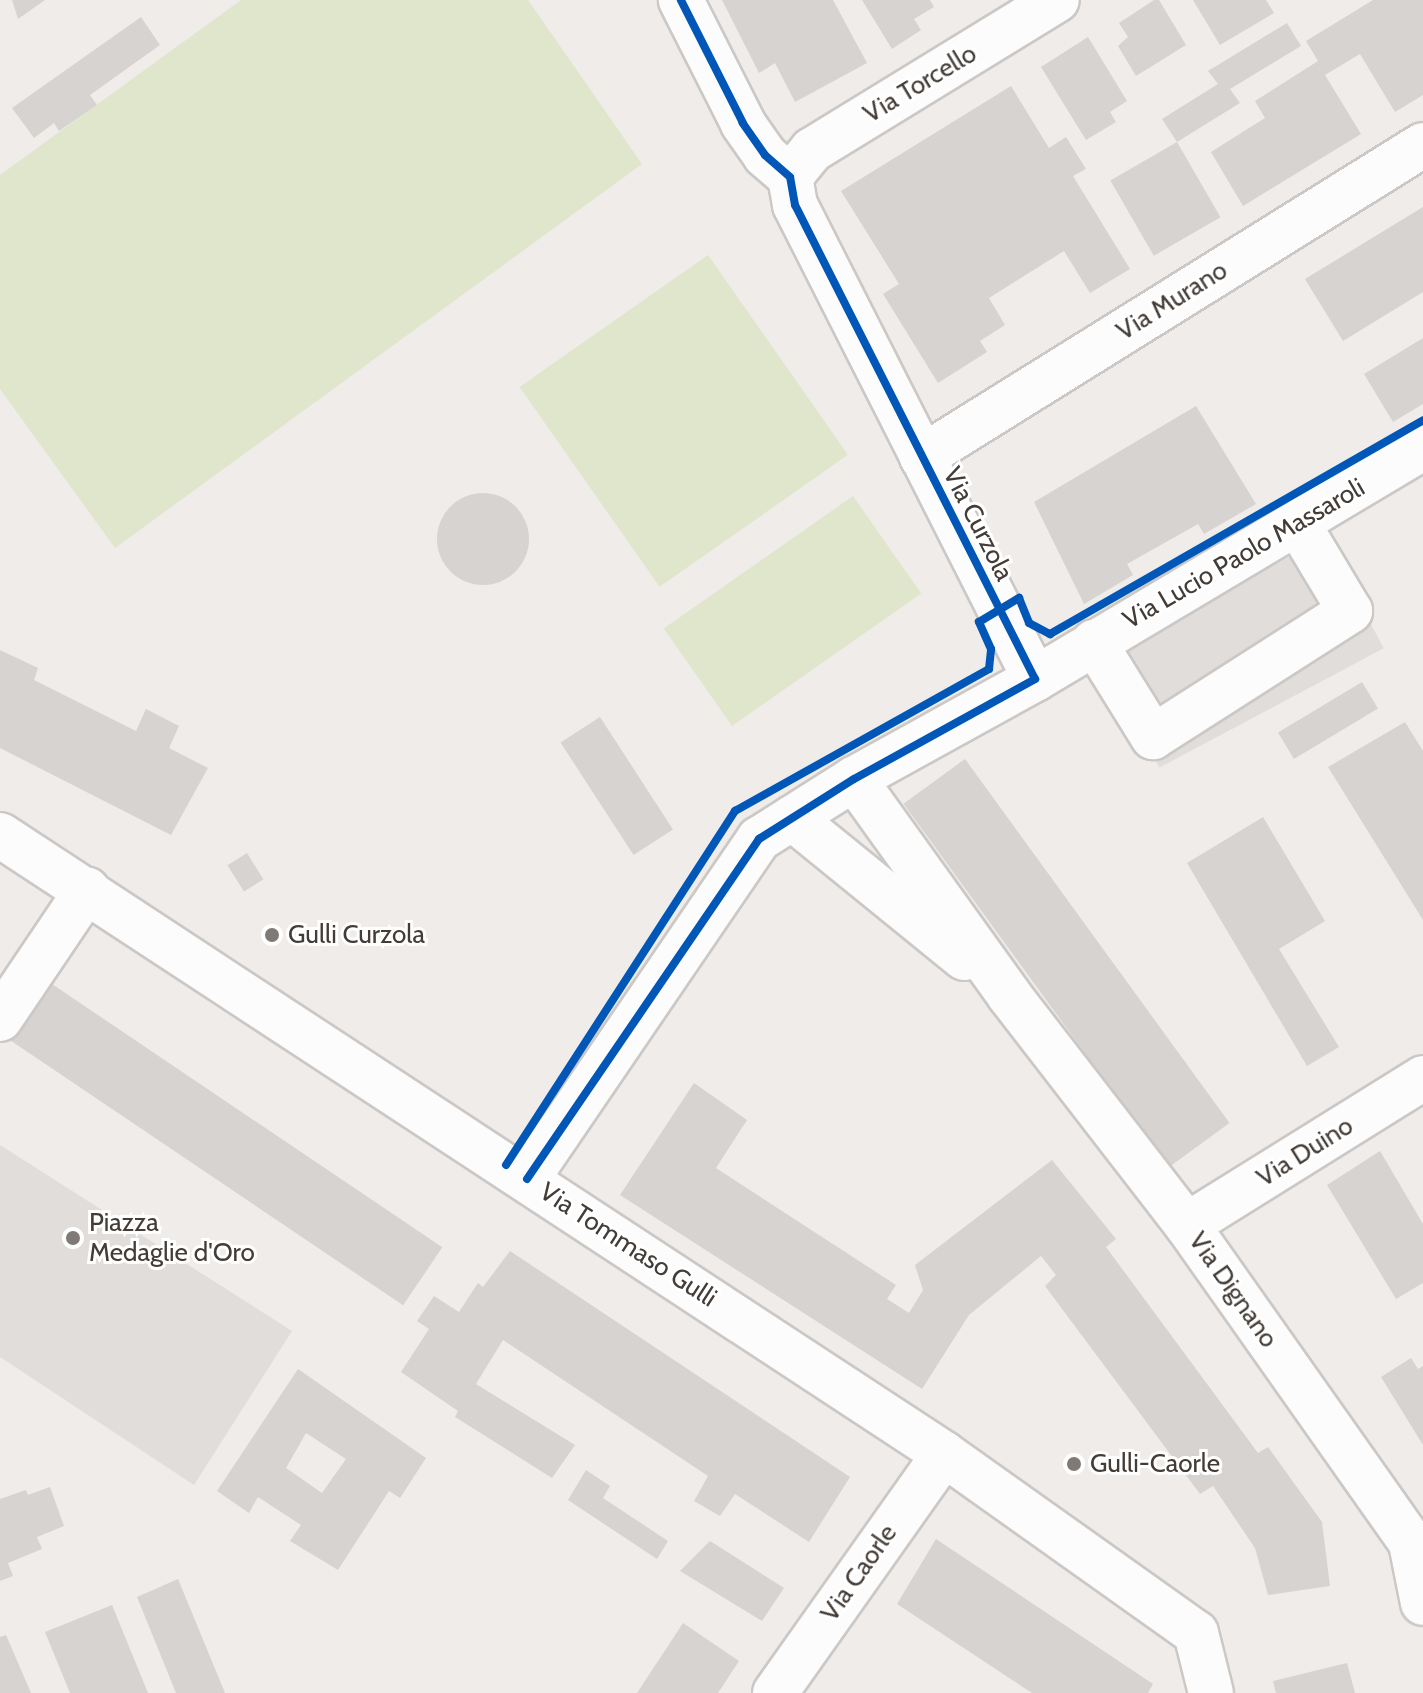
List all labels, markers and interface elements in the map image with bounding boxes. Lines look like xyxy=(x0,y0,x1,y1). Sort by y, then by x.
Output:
street label: Via Torcello xyxy=(858,38,982,130)
street label: Via Murano xyxy=(1111,255,1233,347)
street label: Via Curzola xyxy=(936,462,1020,586)
street label: Via Lucio Paolo Massaroli xyxy=(1118,472,1370,636)
place label: Gulli Curzola xyxy=(288,919,425,951)
marker: Gulli Curzola xyxy=(263,926,281,944)
street label: Via Duino xyxy=(1251,1110,1359,1194)
street label: Via Tommaso Gulli xyxy=(534,1176,722,1314)
place label: Piazza Medaglie d'Oro xyxy=(89,1207,255,1268)
street label: Via Dignano xyxy=(1182,1226,1284,1354)
marker: Piazza Medaglie d'Oro xyxy=(64,1229,82,1247)
place label: Gulli-Caorle xyxy=(1090,1448,1220,1480)
marker: Gulli-Caorle xyxy=(1065,1455,1083,1473)
street label: Via Caorle xyxy=(814,1519,904,1627)

